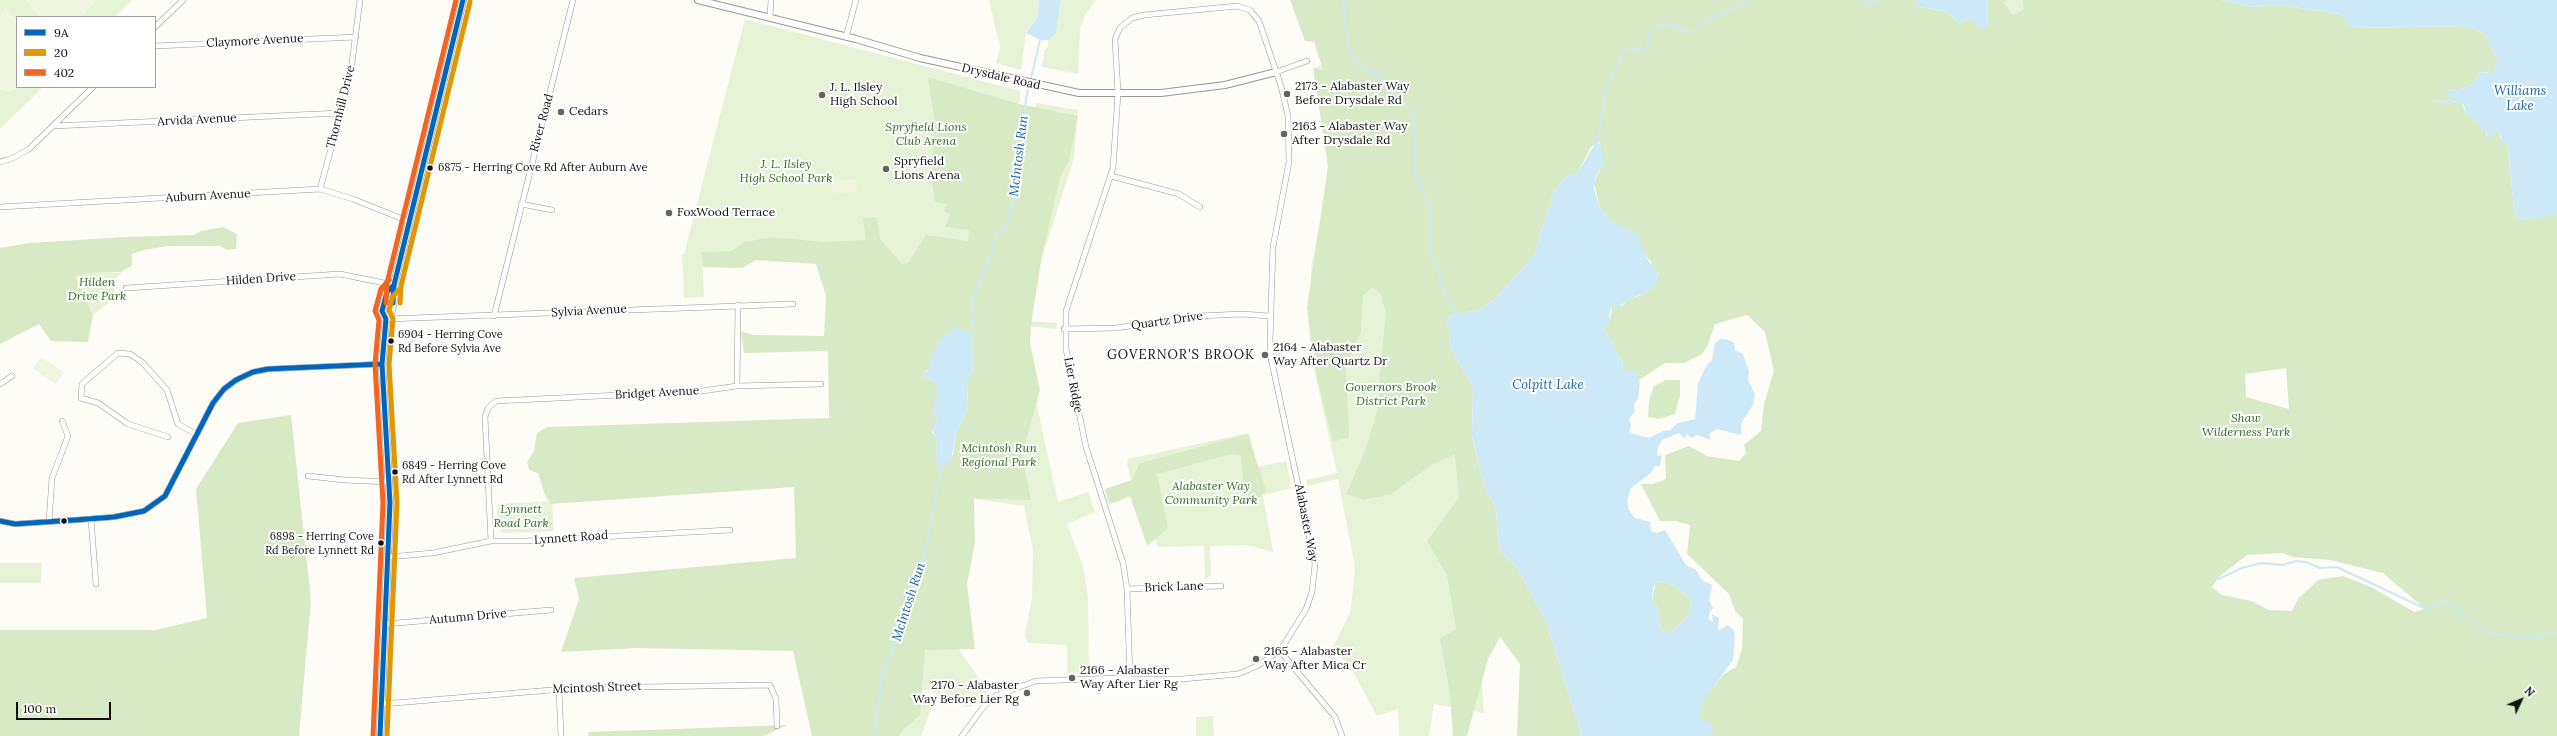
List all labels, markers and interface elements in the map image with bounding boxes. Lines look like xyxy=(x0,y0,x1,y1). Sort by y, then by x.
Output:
legend xyxy=(16,16,156,88)
text: 9A xyxy=(54,25,68,40)
street label: Claymore Avenue xyxy=(206,31,304,51)
text: 20 xyxy=(54,45,68,60)
street label: Drysdale Road xyxy=(960,61,1042,93)
street label: Thornhill Drive xyxy=(324,64,358,150)
text: 402 xyxy=(54,65,74,80)
place label: 2173 - Alabaster Way Before Drysdale Rd xyxy=(1295,80,1409,108)
place label: J. L. Ilsley High School xyxy=(830,81,898,109)
water label: Williams Lake xyxy=(2494,83,2546,114)
marker: 2173 - Alabaster Way Before Drysdale Rd xyxy=(1282,89,1292,99)
marker: J. L. Ilsley High School xyxy=(817,90,827,100)
street label: River Road xyxy=(527,92,557,154)
place label: Cedars xyxy=(569,105,608,119)
marker: Cedars xyxy=(556,107,566,117)
street label: Arvida Avenue xyxy=(157,111,237,129)
water label: McIntosh Run xyxy=(1006,115,1032,197)
place label: 2163 - Alabaster Way After Drysdale Rd xyxy=(1292,120,1408,148)
park label: Spryfield Lions Club Arena xyxy=(885,121,967,149)
marker: 2163 - Alabaster Way After Drysdale Rd xyxy=(1279,129,1289,139)
place label: Spryfield Lions Arena xyxy=(894,155,960,183)
park label: J. L. Ilsley High School Park xyxy=(740,158,832,186)
place label: 6875 - Herring Cove Rd After Auburn Ave xyxy=(438,161,648,175)
marker: 6875 - Herring Cove Rd After Auburn Ave xyxy=(425,163,435,173)
marker: Spryfield Lions Arena xyxy=(881,164,891,174)
street label: Auburn Avenue xyxy=(165,187,251,205)
place label: FoxWood Terrace xyxy=(677,206,775,220)
marker: FoxWood Terrace xyxy=(664,208,674,218)
street label: Hilden Drive xyxy=(226,269,296,289)
park label: Hilden Drive Park xyxy=(68,276,126,304)
street label: Sylvia Avenue xyxy=(551,302,627,320)
street label: Quartz Drive xyxy=(1130,309,1204,333)
place label: 6904 - Herring Cove Rd Before Sylvia Ave xyxy=(398,328,503,354)
marker: 6904 - Herring Cove Rd Before Sylvia Ave xyxy=(386,336,396,346)
place label: 2164 - Alabaster Way After Quartz Dr xyxy=(1273,341,1388,369)
district label: GOVERNOR'S BROOK xyxy=(1107,347,1255,363)
marker: 2164 - Alabaster Way After Quartz Dr xyxy=(1260,350,1270,360)
street label: Lier Ridge xyxy=(1061,356,1085,414)
water label: Colpitt Lake xyxy=(1512,377,1584,393)
park label: Governors Brook District Park xyxy=(1345,381,1437,409)
street label: Bridget Avenue xyxy=(614,384,700,402)
park label: Shaw Wilderness Park xyxy=(2202,412,2290,440)
park label: Mcintosh Run Regional Park xyxy=(961,442,1037,470)
place label: 6849 - Herring Cove Rd After Lynnett Rd xyxy=(402,459,506,485)
marker: 6849 - Herring Cove Rd After Lynnett Rd xyxy=(390,467,400,477)
park label: Alabaster Way Community Park xyxy=(1165,480,1257,508)
street label: Alabaster Way xyxy=(1291,483,1321,563)
park label: Lynnett Road Park xyxy=(493,503,549,531)
unlabelled marker xyxy=(59,516,69,526)
street label: Lynnett Road xyxy=(533,528,609,548)
place label: 6898 - Herring Cove Rd Before Lynnett Rd xyxy=(265,530,374,556)
marker: 6898 - Herring Cove Rd Before Lynnett Rd xyxy=(376,538,386,548)
water label: McIntosh Run xyxy=(889,561,929,643)
street label: Brick Lane xyxy=(1144,579,1204,595)
street label: Autumn Drive xyxy=(429,606,507,628)
place label: 2165 - Alabaster Way After Mica Cr xyxy=(1264,645,1366,673)
marker: 2165 - Alabaster Way After Mica Cr xyxy=(1251,654,1261,664)
place label: 2166 - Alabaster Way After Lier Rg xyxy=(1080,664,1178,692)
marker: 2166 - Alabaster Way After Lier Rg xyxy=(1067,673,1077,683)
street label: Mcintosh Street xyxy=(552,679,642,697)
place label: 2170 - Alabaster Way Before Lier Rg xyxy=(913,679,1019,707)
north arrow xyxy=(2501,680,2541,720)
text: N xyxy=(2522,684,2538,700)
marker: 2170 - Alabaster Way Before Lier Rg xyxy=(1022,688,1032,698)
scale bar xyxy=(18,694,113,720)
text: 100 m xyxy=(23,701,56,716)

